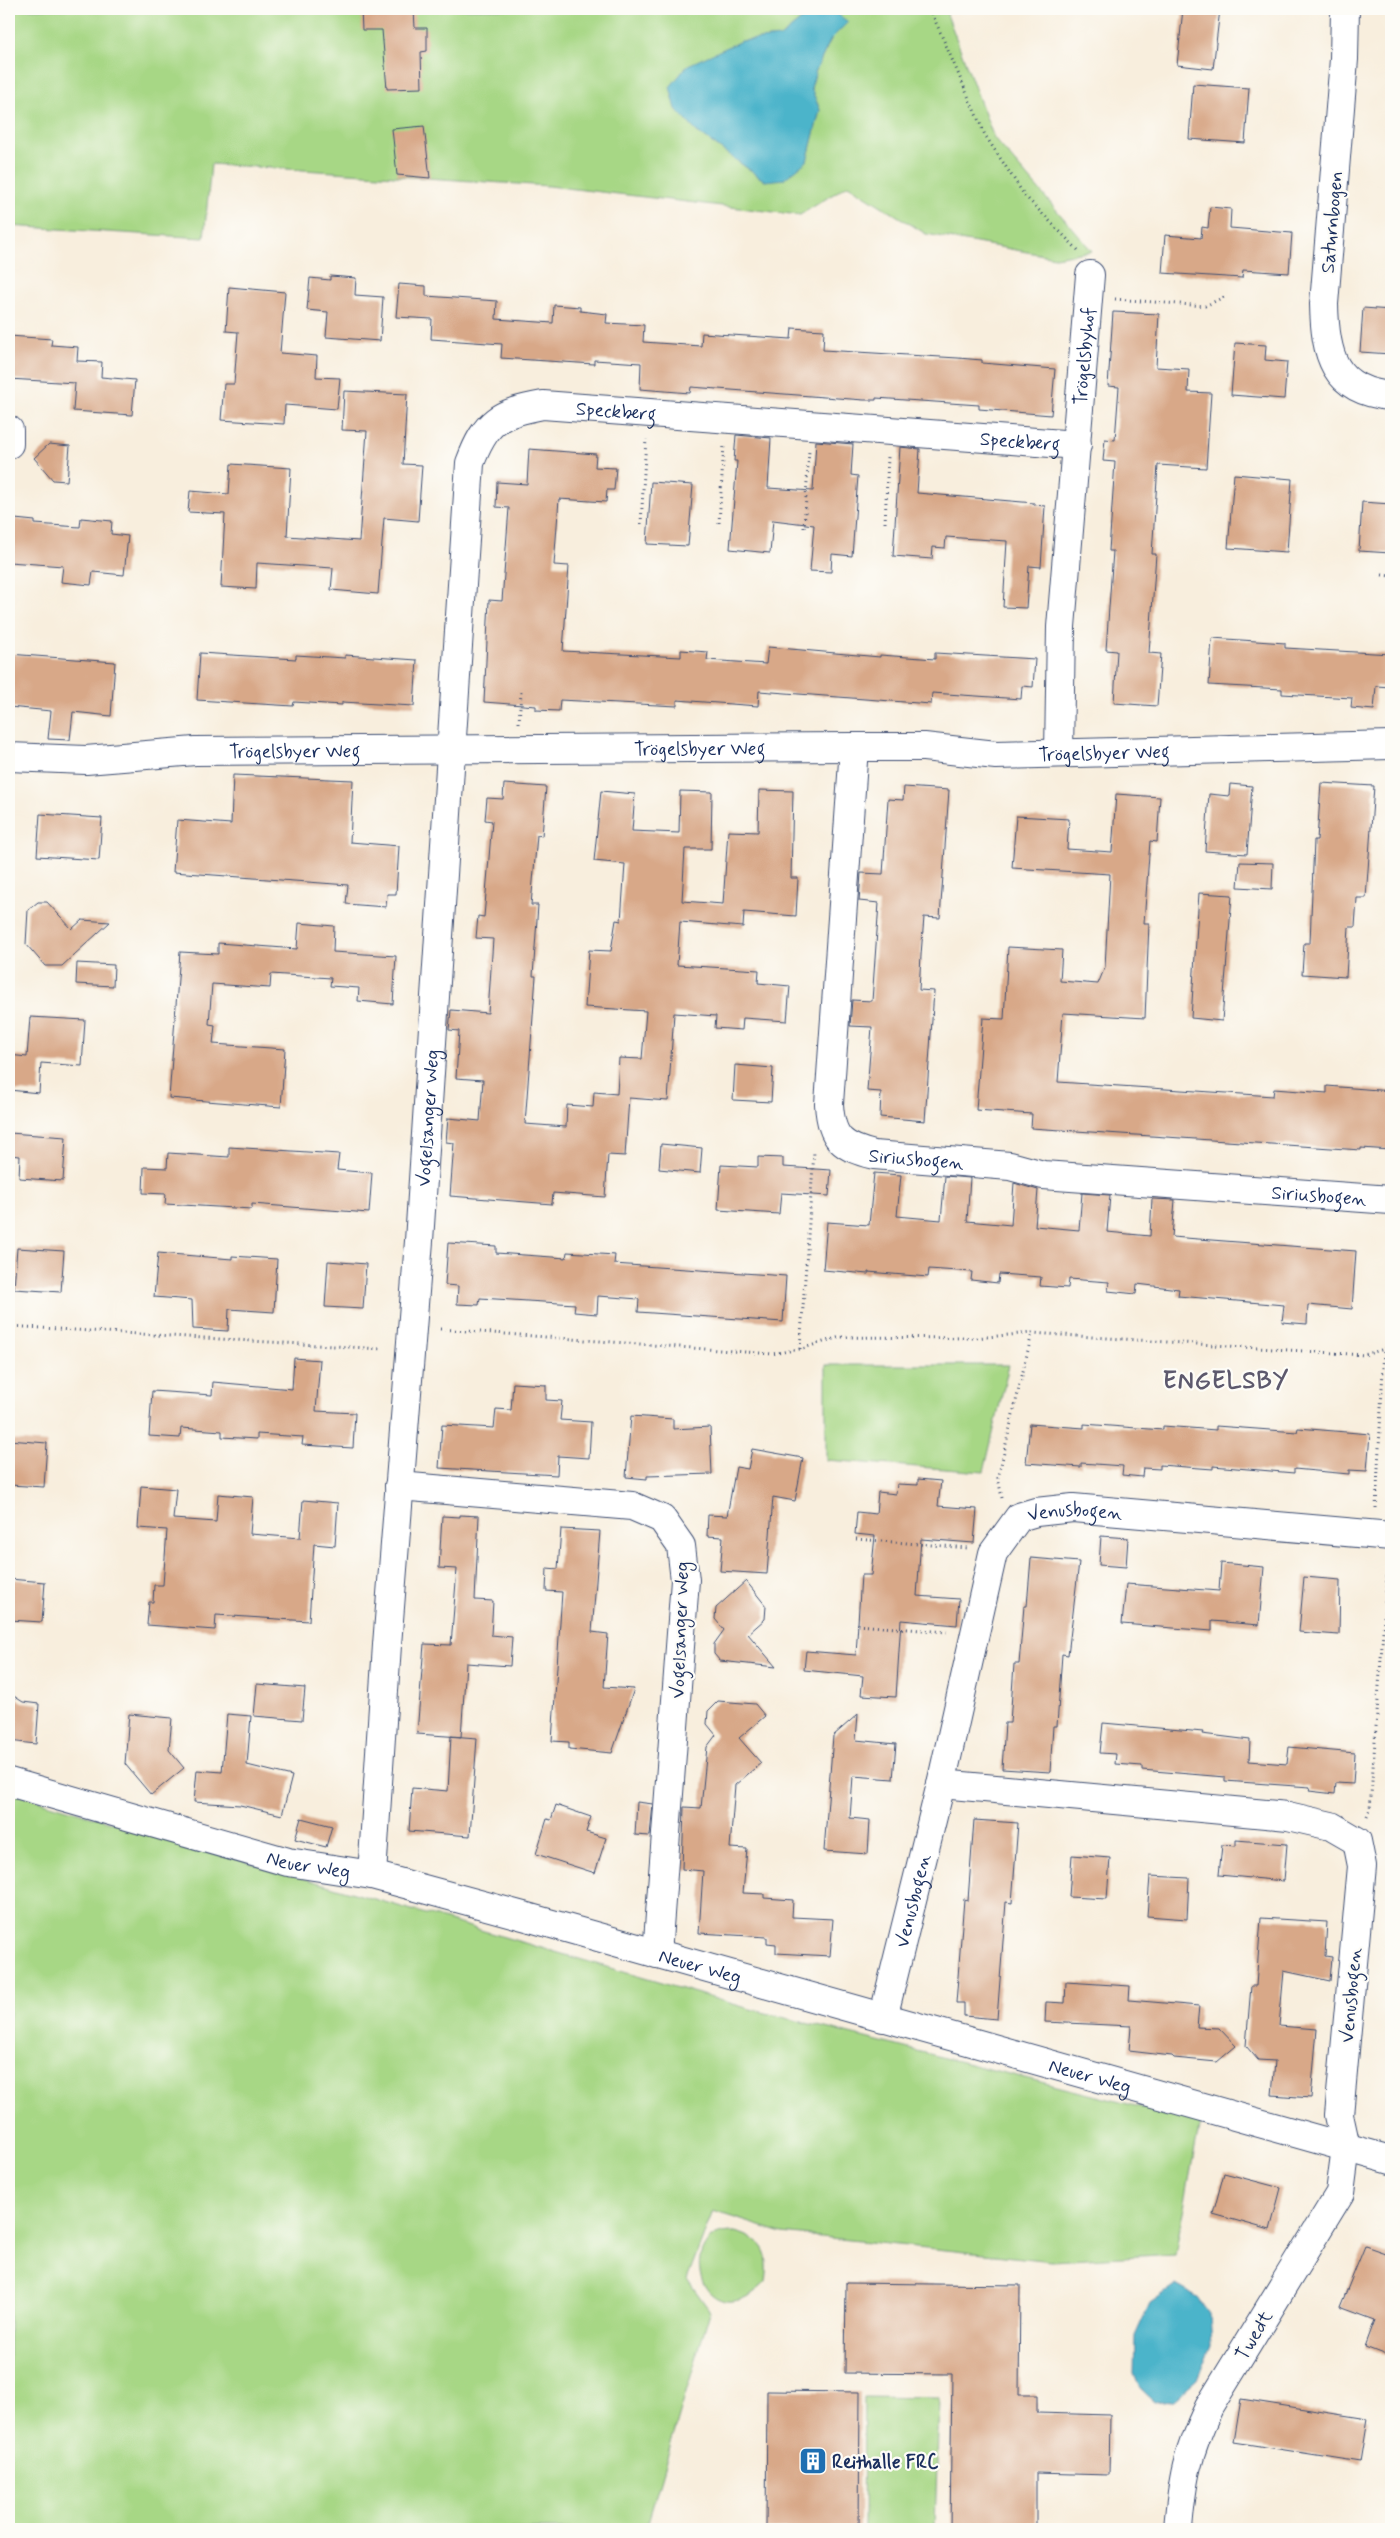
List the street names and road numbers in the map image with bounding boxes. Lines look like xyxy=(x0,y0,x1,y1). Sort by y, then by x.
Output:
street label: Saturnbogen xyxy=(1316,170,1350,274)
street label: Trögelsbyhof xyxy=(1068,306,1101,406)
street label: Speckberg xyxy=(575,397,657,430)
street label: Speckberg xyxy=(979,427,1061,461)
street label: Trögelsbyer Weg xyxy=(634,737,765,765)
street label: Trögelsbyer Weg xyxy=(229,739,360,767)
street label: Trögelsbyer Weg xyxy=(1038,740,1170,768)
street label: Vogelsanger Weg xyxy=(412,1049,448,1187)
street label: Siriusbogen xyxy=(868,1144,965,1177)
street label: Siriusbogen xyxy=(1271,1180,1368,1214)
street label: Venusbogen xyxy=(1024,1497,1123,1528)
street label: Vogelsanger Weg xyxy=(666,1561,698,1699)
street label: Neuer Weg xyxy=(263,1846,352,1887)
street label: Venusbogen xyxy=(890,1851,937,1950)
street label: Neuer Weg xyxy=(656,1944,744,1993)
street label: Venusbogen xyxy=(1335,1946,1371,2044)
street label: Neuer Weg xyxy=(1046,2053,1134,2102)
street label: Twedt xyxy=(1230,2306,1279,2365)

